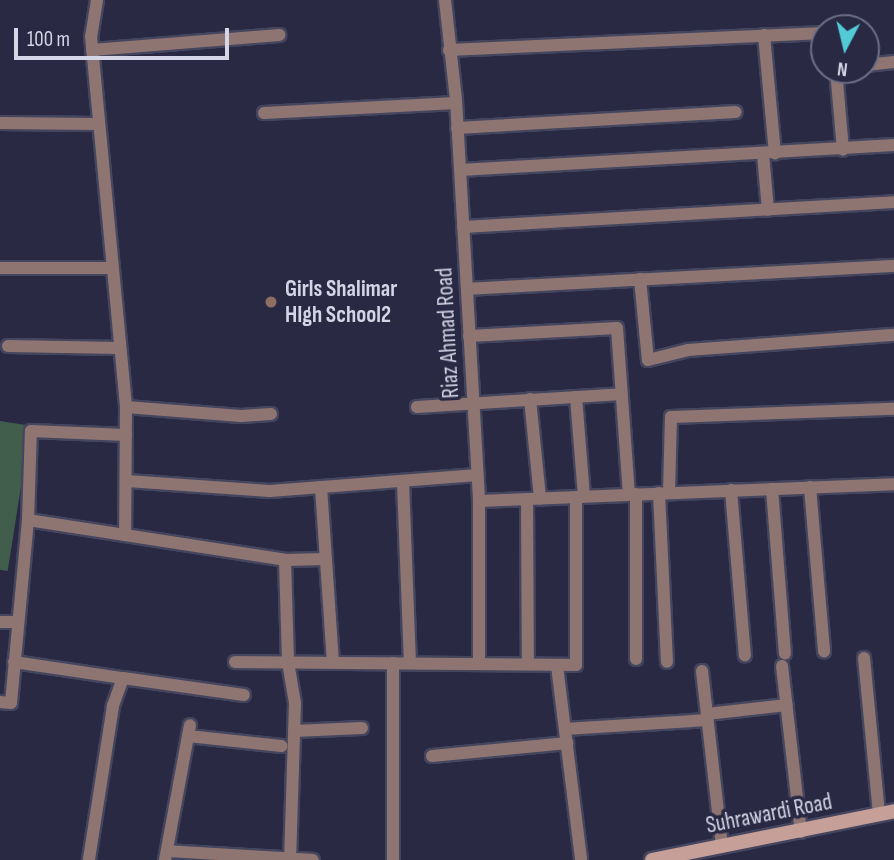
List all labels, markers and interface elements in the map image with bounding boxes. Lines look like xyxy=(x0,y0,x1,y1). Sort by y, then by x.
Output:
scale bar xyxy=(18,14,233,58)
north arrow xyxy=(810,14,880,84)
text: 100 m xyxy=(27,27,70,52)
text: N xyxy=(836,56,849,80)
street label: Riaz Ahmad Road xyxy=(431,267,465,399)
place label: Girls Shalimar HIgh School2 xyxy=(285,275,397,329)
marker: Girls Shalimar HIgh School2 xyxy=(263,294,279,310)
street label: Suhrawardi Road xyxy=(704,788,834,840)

